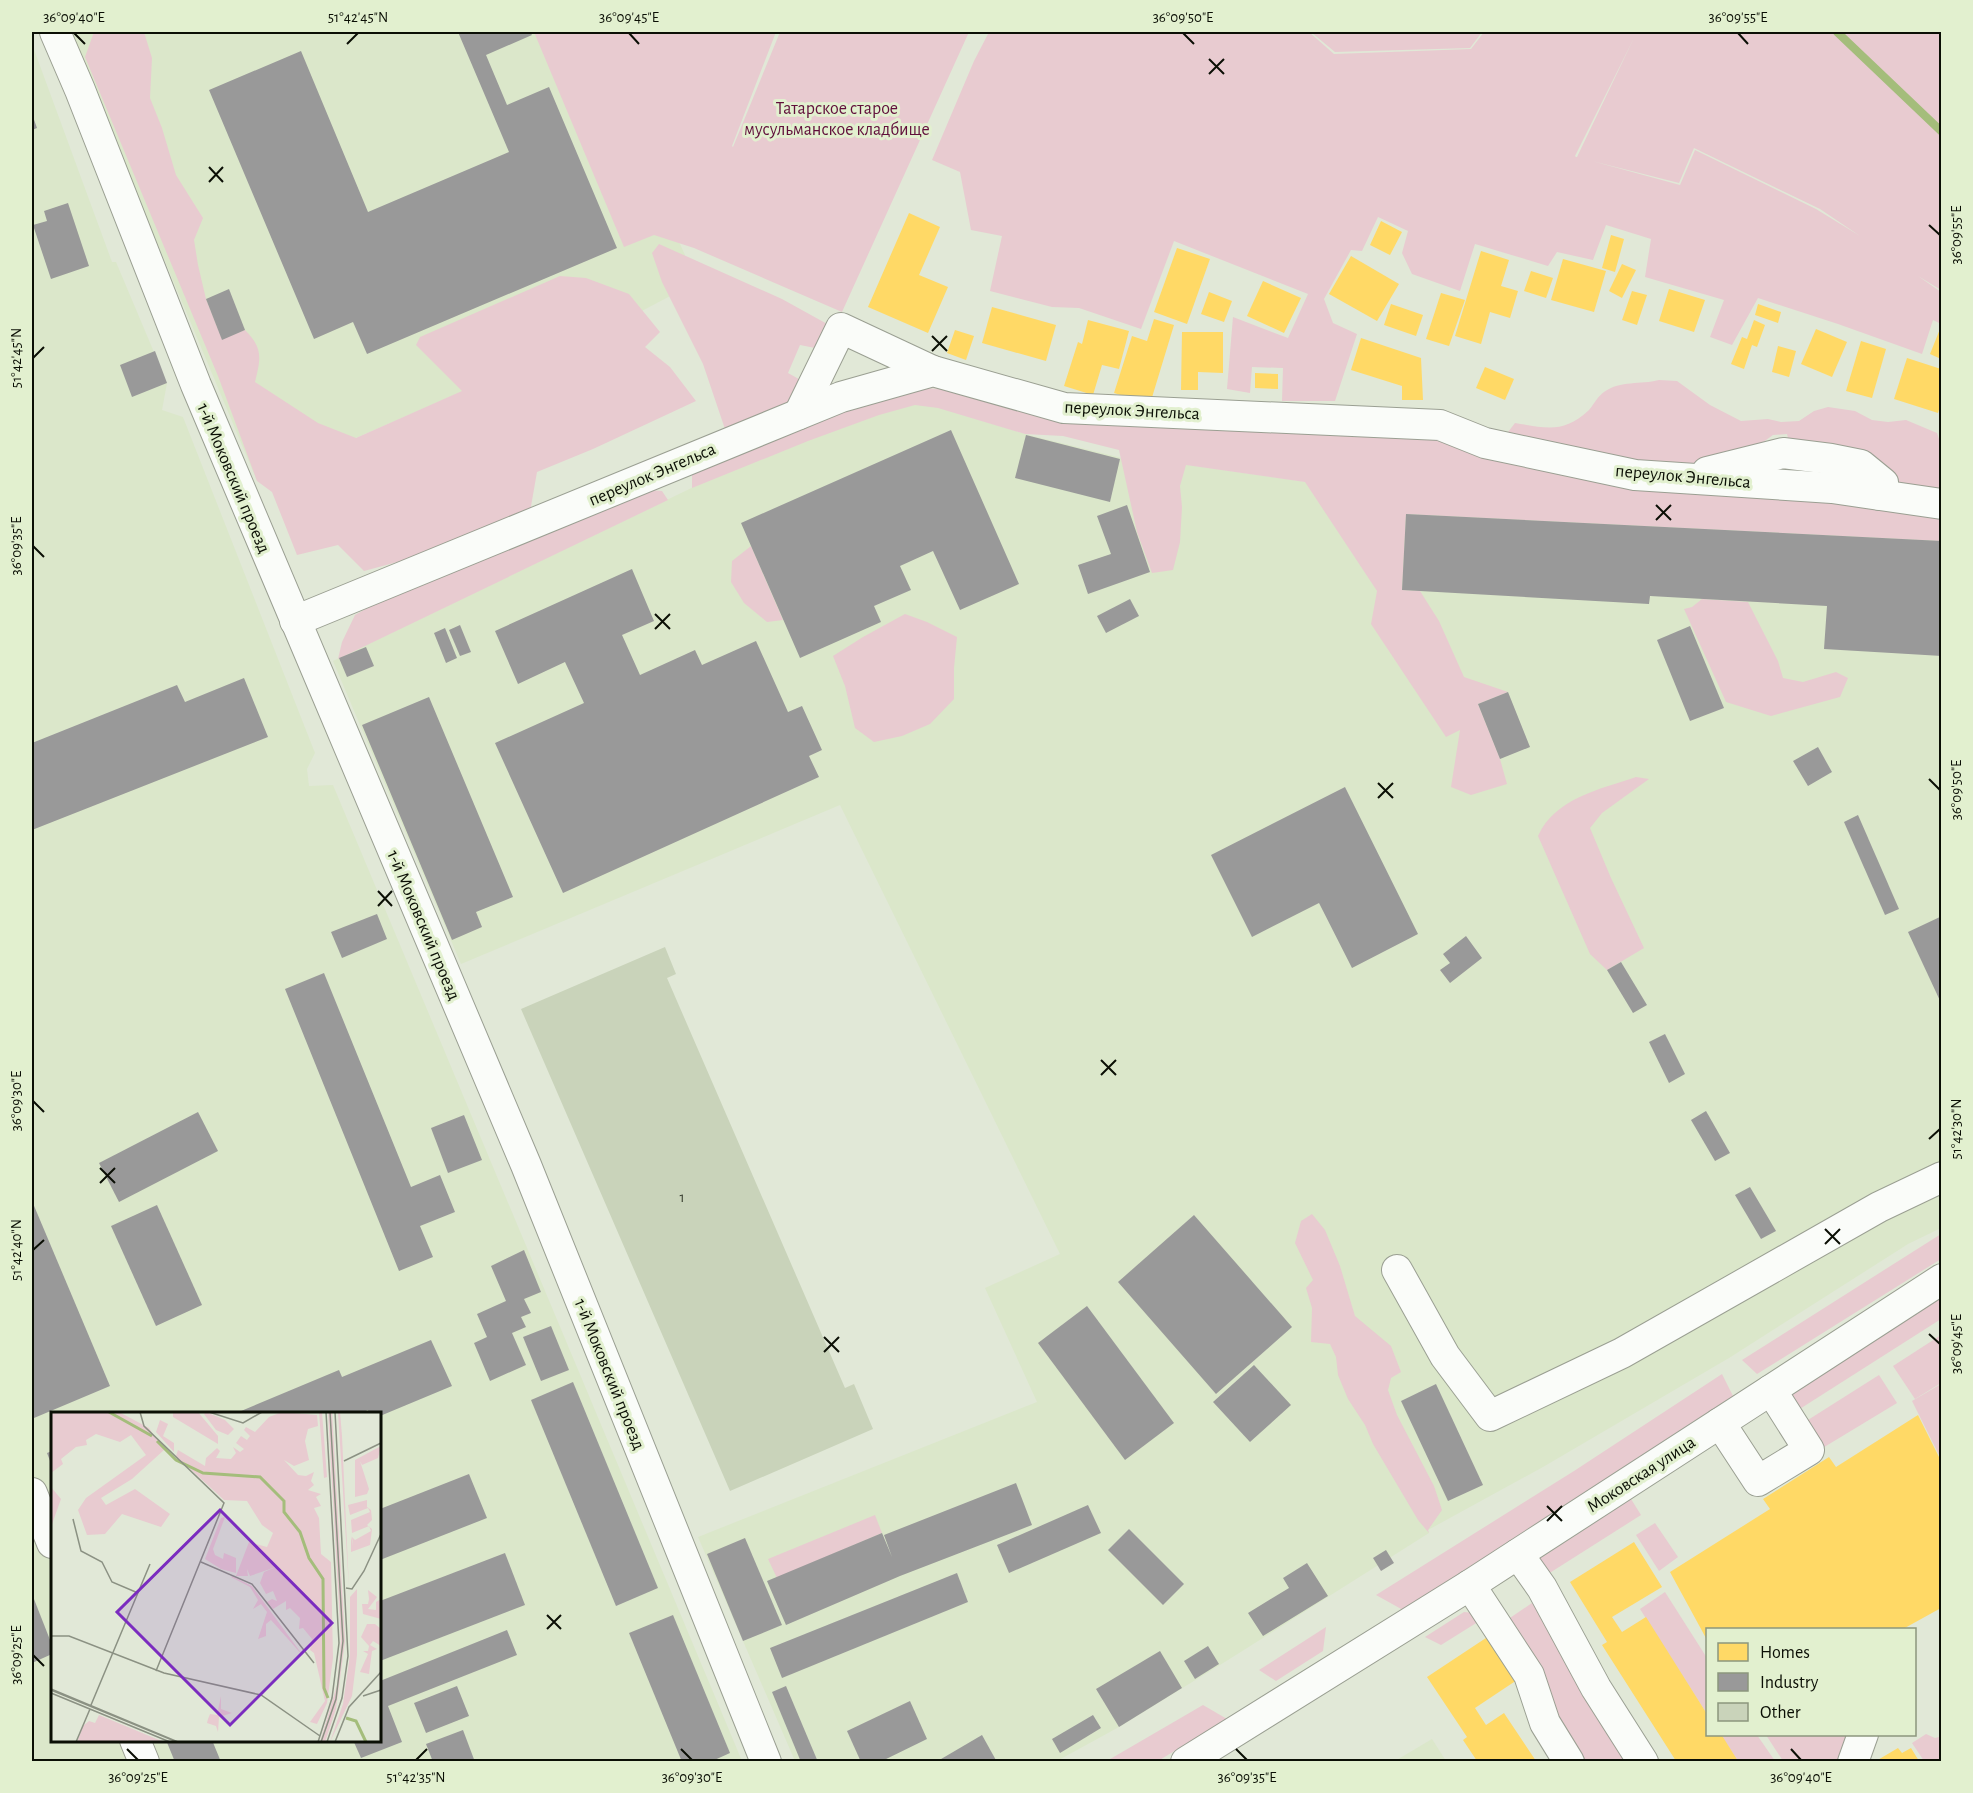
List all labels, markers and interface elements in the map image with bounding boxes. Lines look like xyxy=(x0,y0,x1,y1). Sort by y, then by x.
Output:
text: 36°09'40"E xyxy=(43,10,105,25)
text: 51°42'45"N xyxy=(328,10,388,25)
text: 36°09'45"E xyxy=(599,10,659,25)
text: 36°09'50"E xyxy=(1153,10,1213,25)
text: 36°09'55"E xyxy=(1708,10,1768,25)
park label: Татарское старое мусульманское кладбище xyxy=(744,100,930,139)
text: 36°09'55"E xyxy=(1949,205,1964,265)
text: 51°42'45"N xyxy=(9,328,24,388)
street label: переулок Энгельса xyxy=(1064,398,1200,424)
street label: 1-й Моковский проезд xyxy=(193,401,273,556)
street label: переулок Энгельса xyxy=(586,440,718,510)
street label: переулок Энгельса xyxy=(1615,462,1751,492)
text: 36°09'35"E xyxy=(9,517,24,575)
text: 36°09'50"E xyxy=(1949,760,1964,820)
street label: 1-й Моковский проезд xyxy=(383,848,463,1003)
text: 36°09'30"E xyxy=(9,1071,24,1131)
text: 51°42'30"N xyxy=(1949,1099,1964,1159)
house number: 1 xyxy=(679,1190,685,1205)
text: 51°42'40"N xyxy=(9,1219,24,1281)
street label: 1-й Моковский проезд xyxy=(571,1296,648,1452)
text: 36°09'45"E xyxy=(1949,1314,1964,1374)
inset map xyxy=(51,1412,381,1742)
street label: Моковская улица xyxy=(1584,1433,1699,1516)
text: 36°09'25"E xyxy=(9,1625,24,1685)
legend xyxy=(1706,1628,1916,1736)
text: Homes xyxy=(1760,1644,1810,1662)
text: Industry xyxy=(1760,1674,1819,1692)
text: Other xyxy=(1760,1704,1801,1722)
text: 36°09'25"E xyxy=(108,1770,168,1785)
text: 51°42'35"N xyxy=(386,1770,446,1785)
text: 36°09'30"E xyxy=(662,1770,722,1785)
text: 36°09'35"E xyxy=(1218,1770,1276,1785)
text: 36°09'40"E xyxy=(1770,1770,1832,1785)

